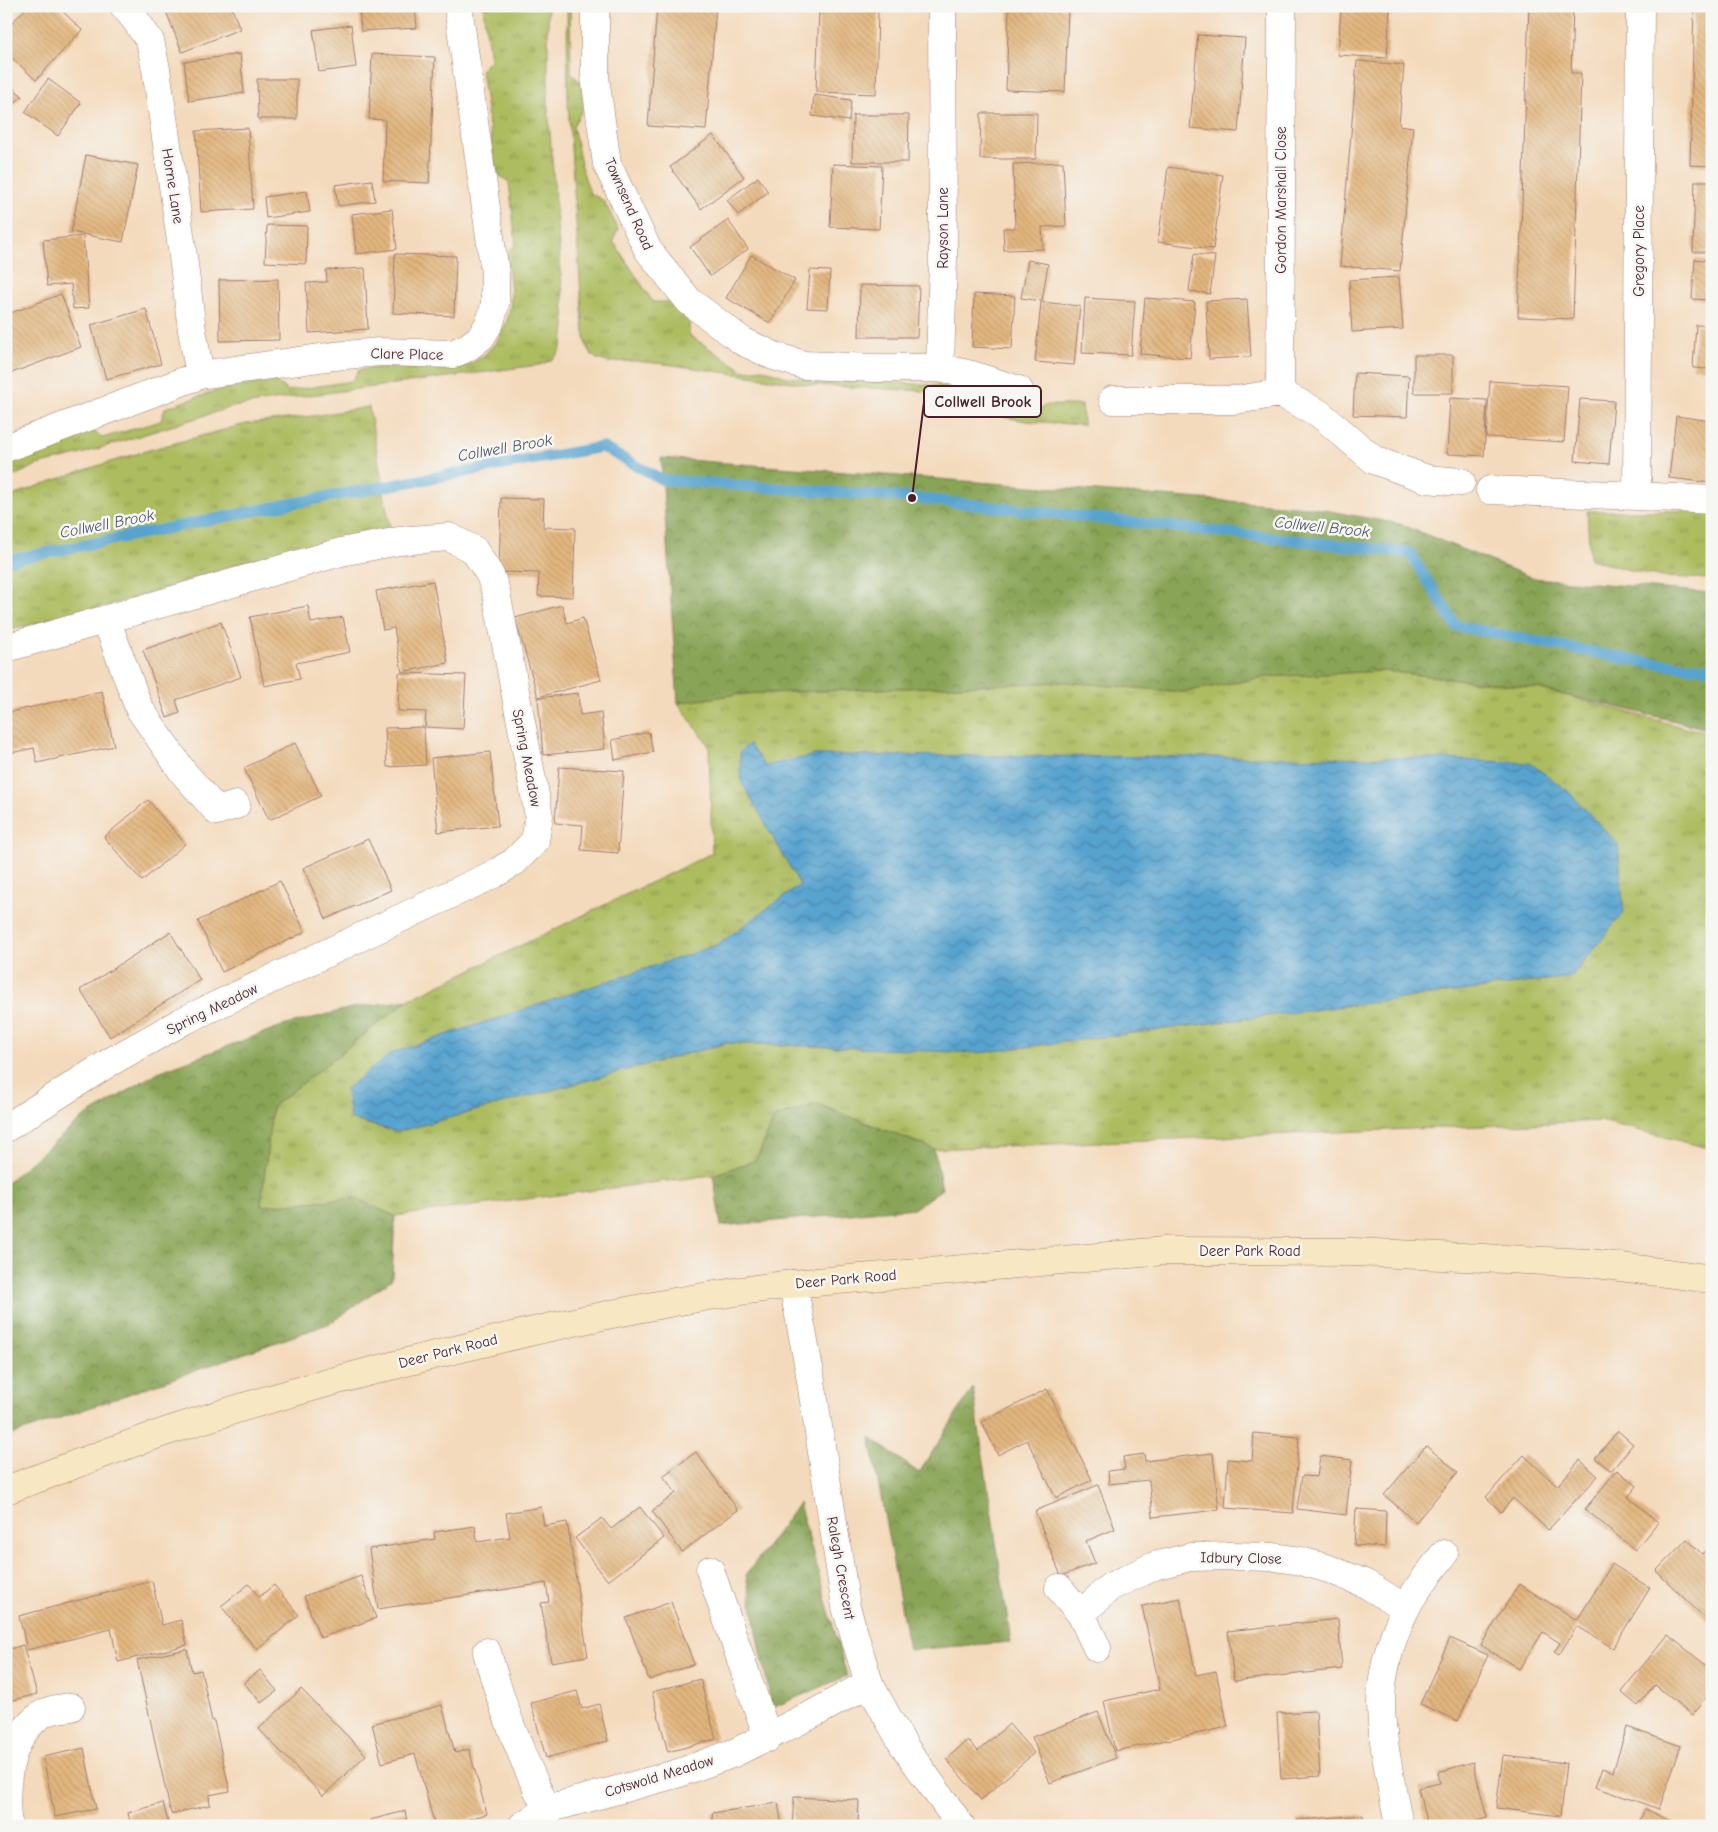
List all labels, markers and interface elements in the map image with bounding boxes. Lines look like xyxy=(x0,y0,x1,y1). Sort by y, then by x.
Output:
street label: Gordon Marshall Close xyxy=(1272,126,1290,274)
street label: Horne Lane xyxy=(158,147,188,226)
street label: Townsend Road xyxy=(601,155,657,253)
street label: Rayson Lane xyxy=(934,187,952,269)
street label: Gregory Place xyxy=(1630,205,1648,297)
street label: Clare Place xyxy=(371,344,444,364)
callout: Collwell Brook xyxy=(924,386,1041,417)
text: Collwell Brook xyxy=(935,393,1032,411)
water label: Collwell Brook xyxy=(456,431,554,465)
water label: Collwell Brook xyxy=(58,506,156,542)
water label: Collwell Brook xyxy=(1274,513,1371,541)
street label: Spring Meadow xyxy=(509,707,545,809)
street label: Spring Meadow xyxy=(163,979,261,1039)
street label: Deer Park Road xyxy=(1199,1242,1301,1260)
street label: Deer Park Road xyxy=(795,1266,897,1292)
street label: Deer Park Road xyxy=(397,1330,499,1372)
street label: Ralegh Crescent xyxy=(823,1515,859,1622)
street label: Idbury Close xyxy=(1200,1548,1282,1568)
street label: Cotswold Meadow xyxy=(602,1751,716,1801)

